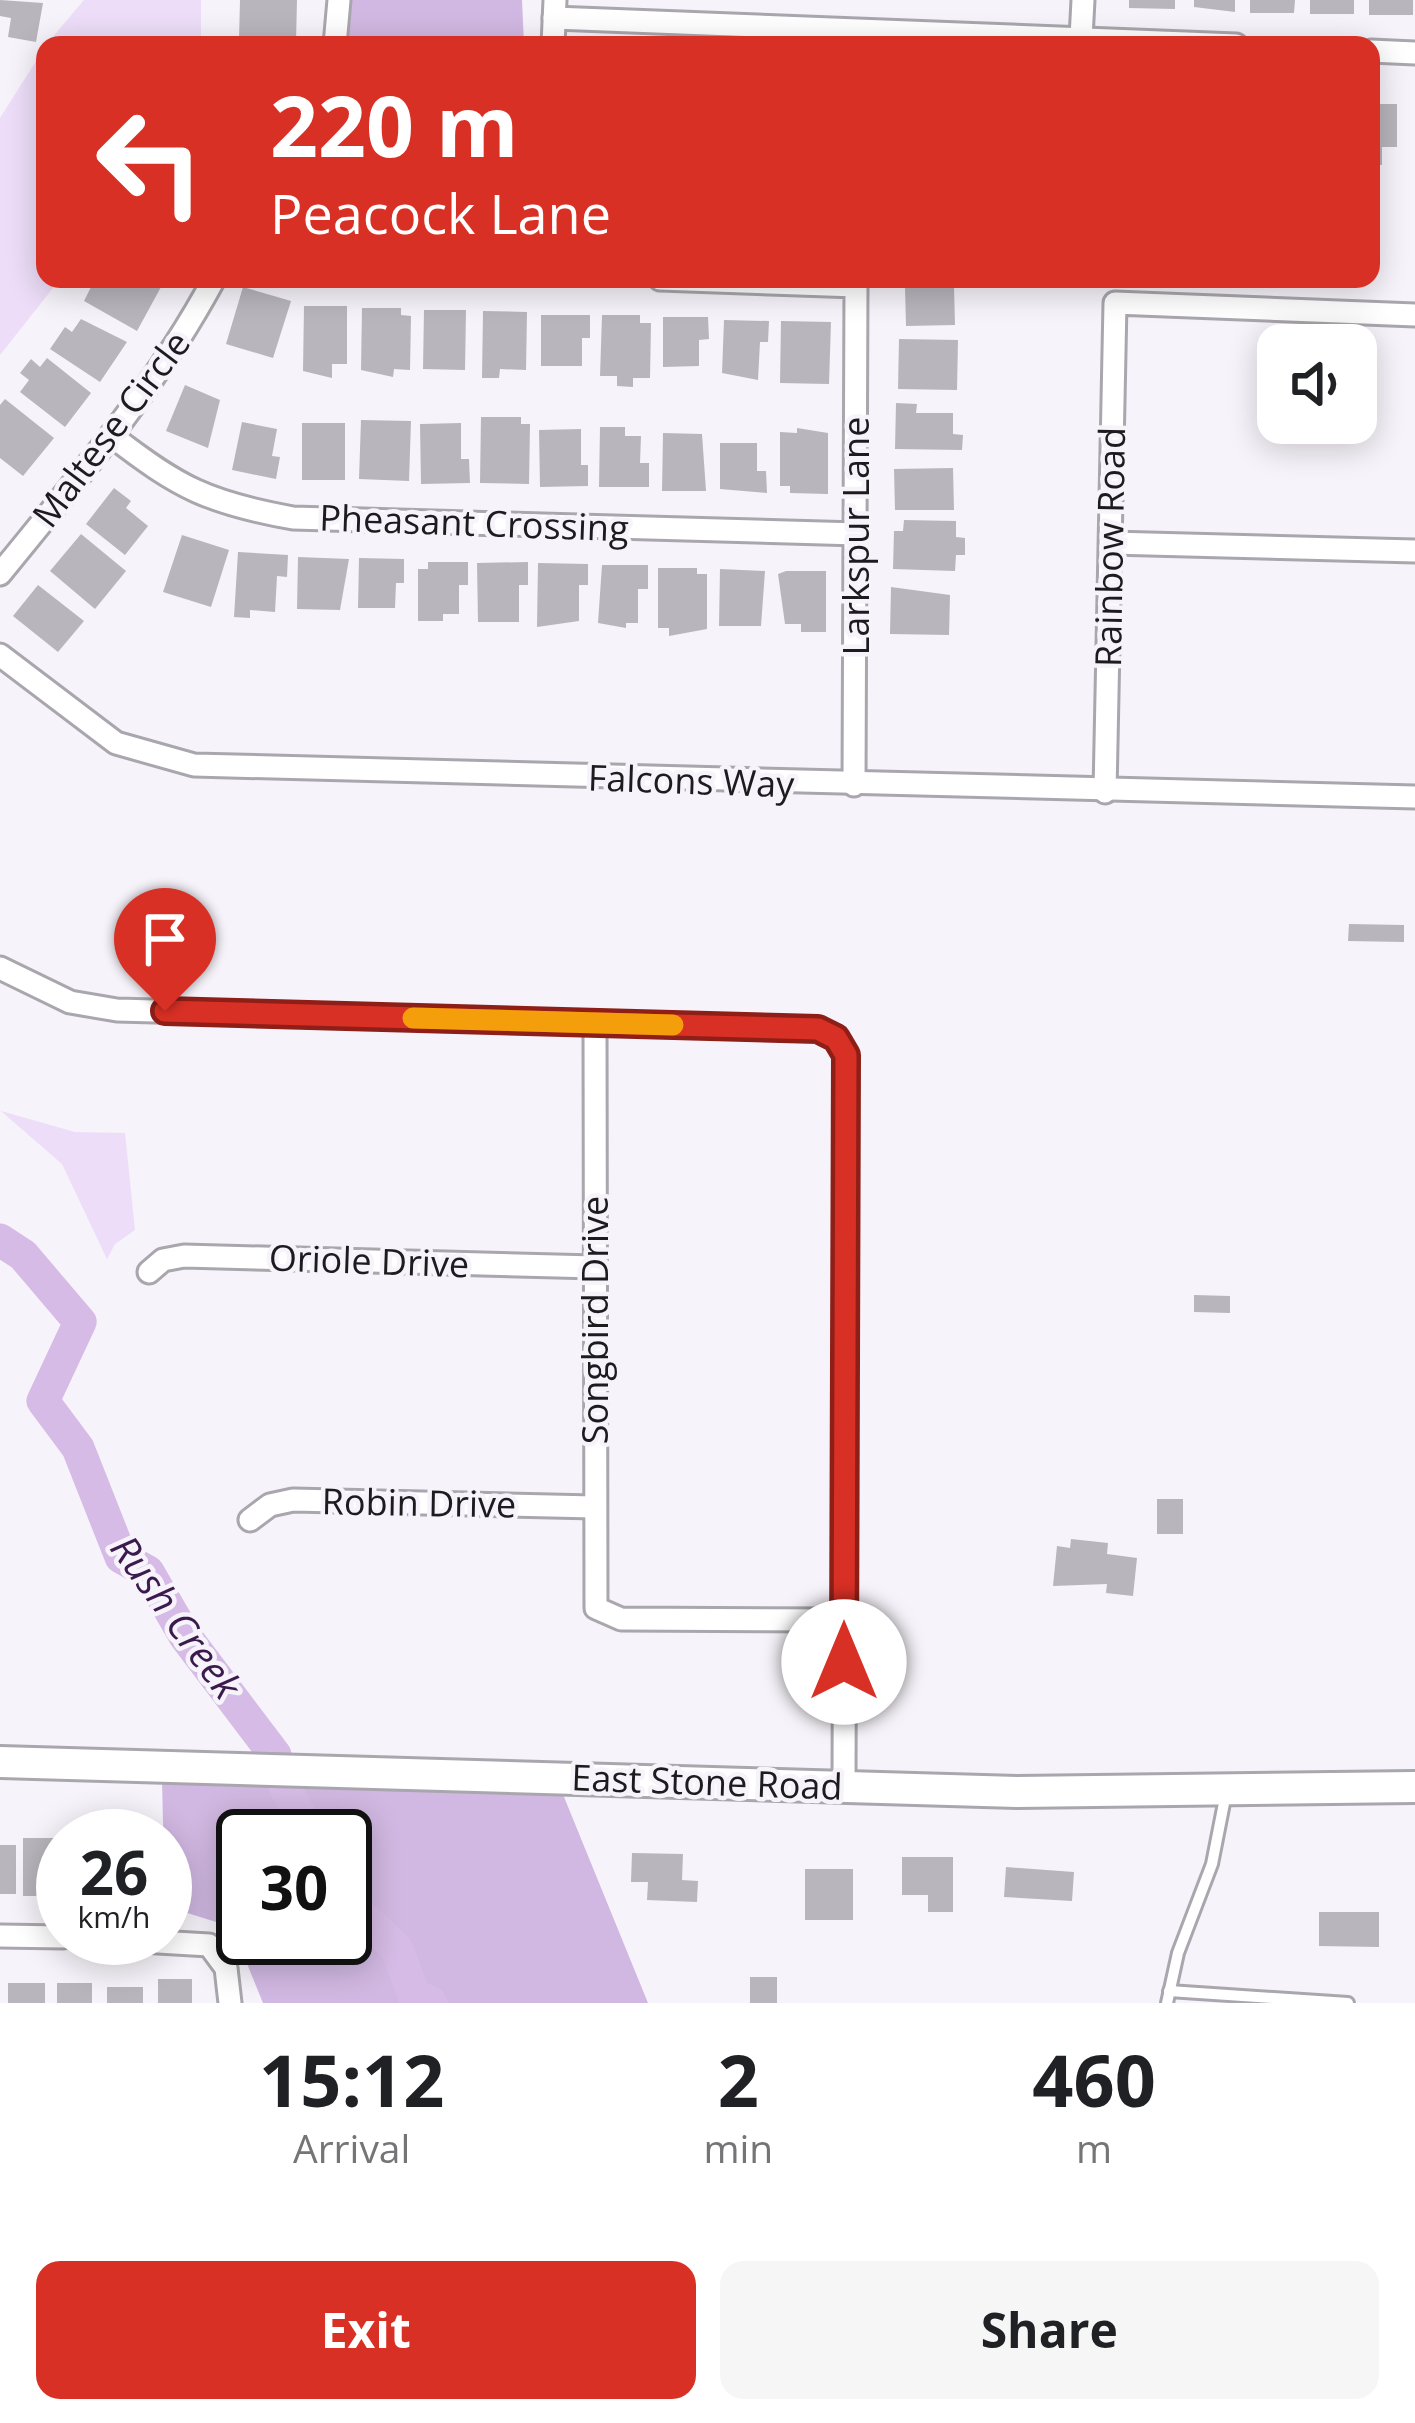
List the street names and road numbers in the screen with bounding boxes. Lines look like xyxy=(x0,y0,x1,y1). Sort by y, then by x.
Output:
street label: Maltese Circle xyxy=(21,320,201,537)
street label: Larkspur Lane xyxy=(831,417,880,655)
street label: Rainbow Road xyxy=(1083,426,1136,668)
street label: Pheasant Crossing xyxy=(319,493,630,552)
street label: Falcons Way xyxy=(587,752,796,809)
street label: Songbird Drive xyxy=(570,1196,619,1444)
street label: Oriole Drive xyxy=(268,1233,470,1288)
street label: Robin Drive xyxy=(321,1476,517,1529)
street label: East Stone Road xyxy=(571,1752,843,1811)

